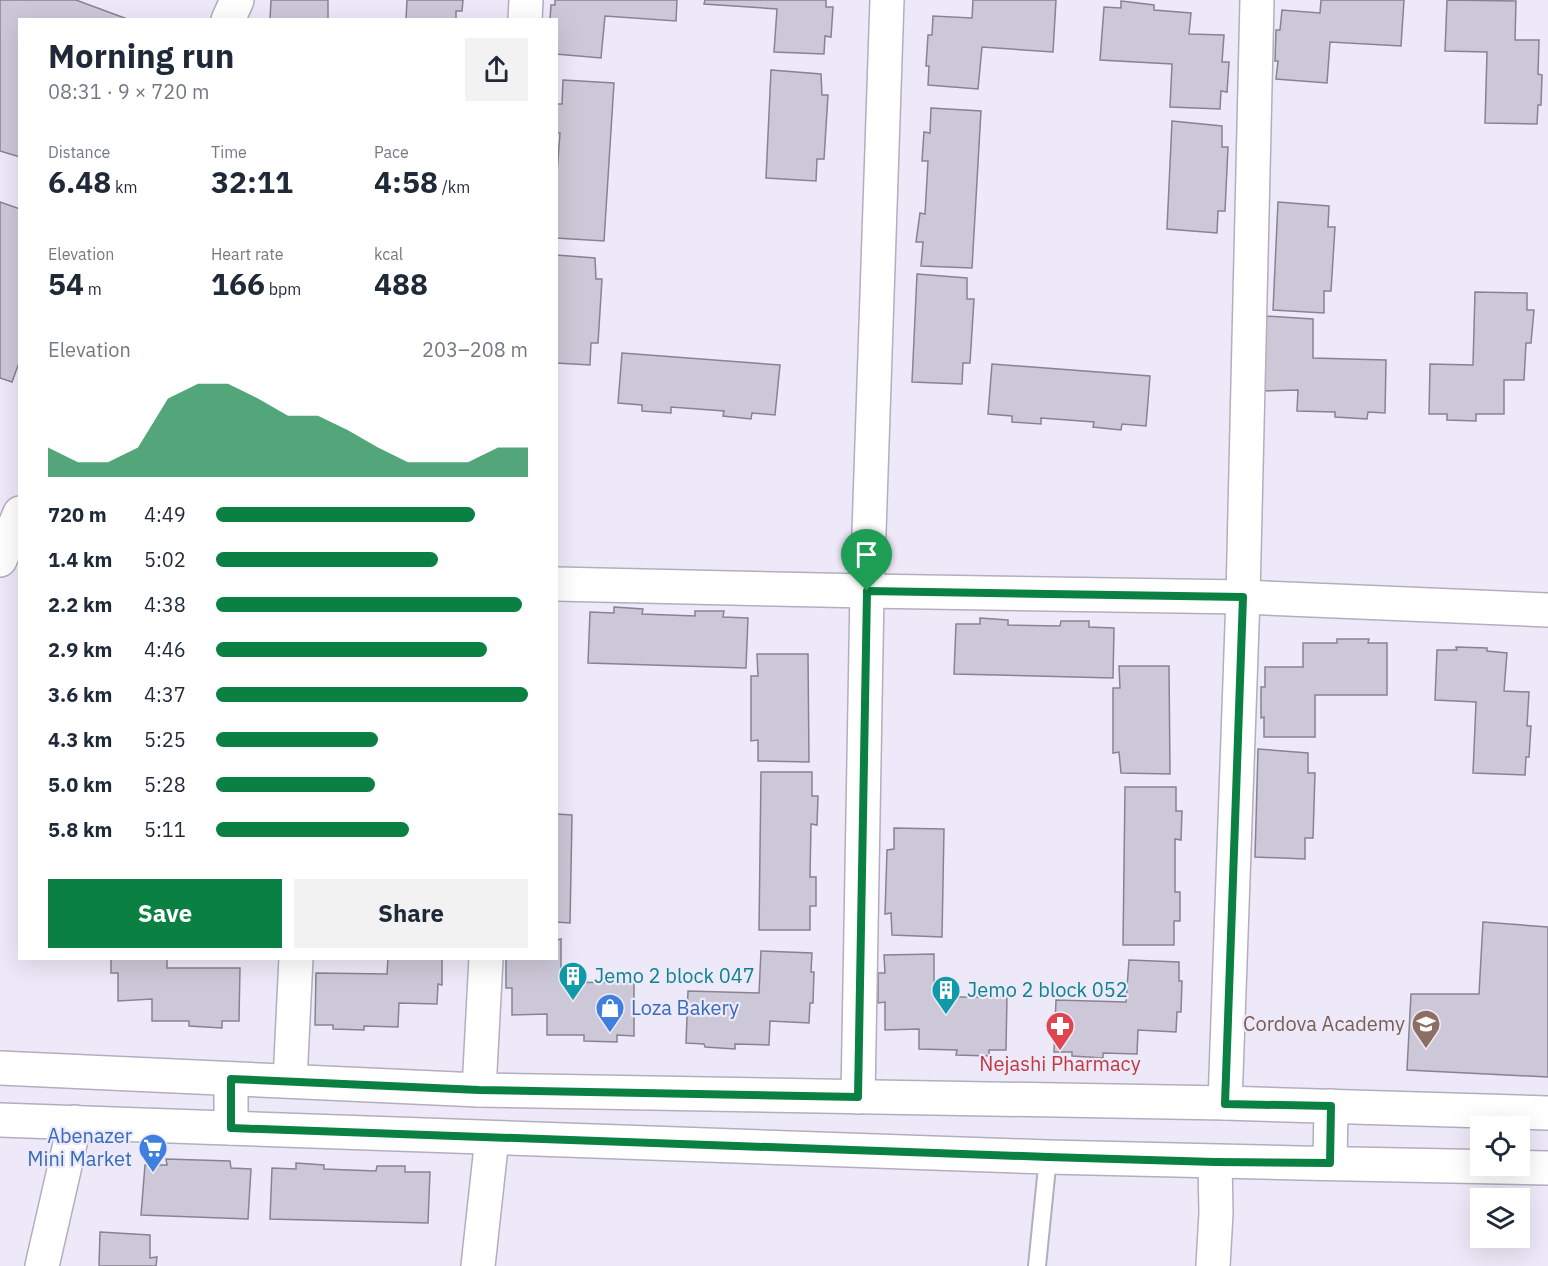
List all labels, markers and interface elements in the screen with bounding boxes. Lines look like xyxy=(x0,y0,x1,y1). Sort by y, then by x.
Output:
text: Morning run xyxy=(48,34,234,77)
button: share xyxy=(465,38,528,101)
text: 08:31 · 9 × 720 m xyxy=(48,78,209,105)
text: Distance xyxy=(48,142,110,162)
text: Time xyxy=(211,142,247,162)
text: Pace xyxy=(374,142,409,162)
text: 6.48 xyxy=(48,162,111,201)
text: 32:11 xyxy=(211,162,293,201)
text: 4:58 xyxy=(374,162,438,201)
text: km xyxy=(111,177,138,197)
text: /km xyxy=(438,177,470,197)
text: Elevation xyxy=(48,244,114,264)
text: Heart rate xyxy=(211,244,284,264)
text: kcal xyxy=(374,244,403,264)
text: 54 xyxy=(48,264,84,303)
text: 166 xyxy=(211,264,265,303)
text: 488 xyxy=(374,264,428,303)
text: m xyxy=(84,279,102,299)
text: bpm xyxy=(265,279,301,299)
text: Elevation xyxy=(48,336,131,363)
text: 203–208 m xyxy=(422,336,528,363)
text: 720 m xyxy=(48,501,107,528)
text: 4:49 xyxy=(144,501,186,528)
pin xyxy=(841,529,892,591)
icon: arrive xyxy=(850,538,883,571)
text: 1.4 km xyxy=(48,546,112,573)
text: 5:02 xyxy=(144,546,186,573)
text: 2.2 km xyxy=(48,591,112,618)
text: 4:38 xyxy=(144,591,186,618)
text: 2.9 km xyxy=(48,636,112,663)
text: 4:46 xyxy=(144,636,186,663)
text: 3.6 km xyxy=(48,681,112,708)
text: 4:37 xyxy=(144,681,186,708)
text: 4.3 km xyxy=(48,726,112,753)
text: 5:25 xyxy=(144,726,186,753)
text: 5.0 km xyxy=(48,771,112,798)
text: 5:28 xyxy=(144,771,186,798)
text: 5.8 km xyxy=(48,816,112,843)
text: 5:11 xyxy=(144,816,186,843)
button: Save xyxy=(48,879,282,948)
button: Share xyxy=(294,879,528,948)
building icon: Jemo 2 block 047 xyxy=(557,960,589,1002)
place label: Jemo 2 block 047 xyxy=(594,962,755,989)
building icon: Jemo 2 block 052 xyxy=(930,974,962,1016)
place label: Jemo 2 block 052 xyxy=(967,976,1128,1003)
shop icon: Loza Bakery xyxy=(594,992,626,1034)
place label: Loza Bakery xyxy=(631,994,739,1021)
school or university icon: Cordova Academy xyxy=(1410,1008,1442,1050)
pharmacy icon: Nejashi Pharmacy xyxy=(1044,1010,1076,1052)
place label: Cordova Academy xyxy=(1243,1010,1405,1037)
place label: Nejashi Pharmacy xyxy=(979,1050,1141,1077)
map controls xyxy=(1470,1116,1530,1248)
button: locate xyxy=(1470,1116,1530,1176)
place label: Abenazer Mini Market xyxy=(27,1122,132,1172)
supermarket icon: Abenazer Mini Market xyxy=(137,1132,169,1174)
button: layers xyxy=(1470,1188,1530,1248)

